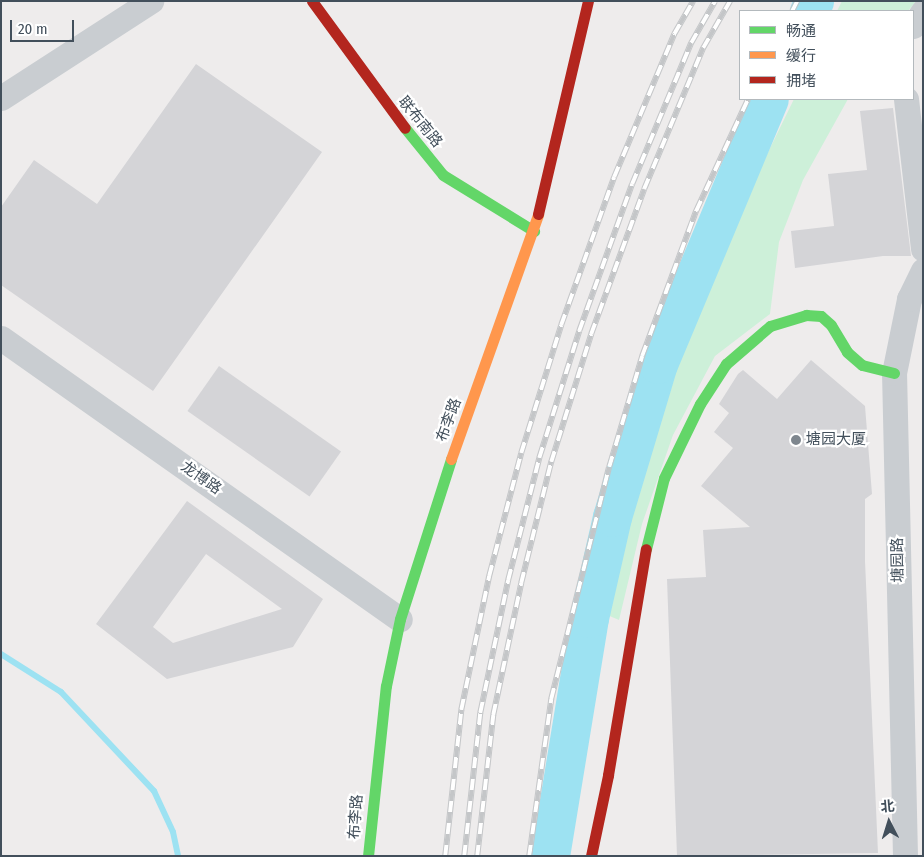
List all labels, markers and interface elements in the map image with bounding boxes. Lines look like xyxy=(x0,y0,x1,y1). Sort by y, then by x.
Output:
scale bar xyxy=(12,10,76,42)
legend xyxy=(739,10,914,100)
text: 20 m xyxy=(18,20,48,38)
text: 畅通 xyxy=(786,22,816,40)
text: 缓行 xyxy=(786,47,816,65)
text: 拥堵 xyxy=(786,72,816,90)
street label: 联布南路 xyxy=(394,93,446,151)
street label: 布李路 xyxy=(433,396,465,444)
place label: 塘园大厦 xyxy=(806,431,866,449)
marker: 塘园大厦 xyxy=(790,434,802,446)
street label: 龙博路 xyxy=(177,458,225,498)
street label: 塘园路 xyxy=(889,537,907,583)
street label: 布李路 xyxy=(345,794,367,840)
north arrow xyxy=(864,797,914,847)
text: 北 xyxy=(880,797,895,816)

